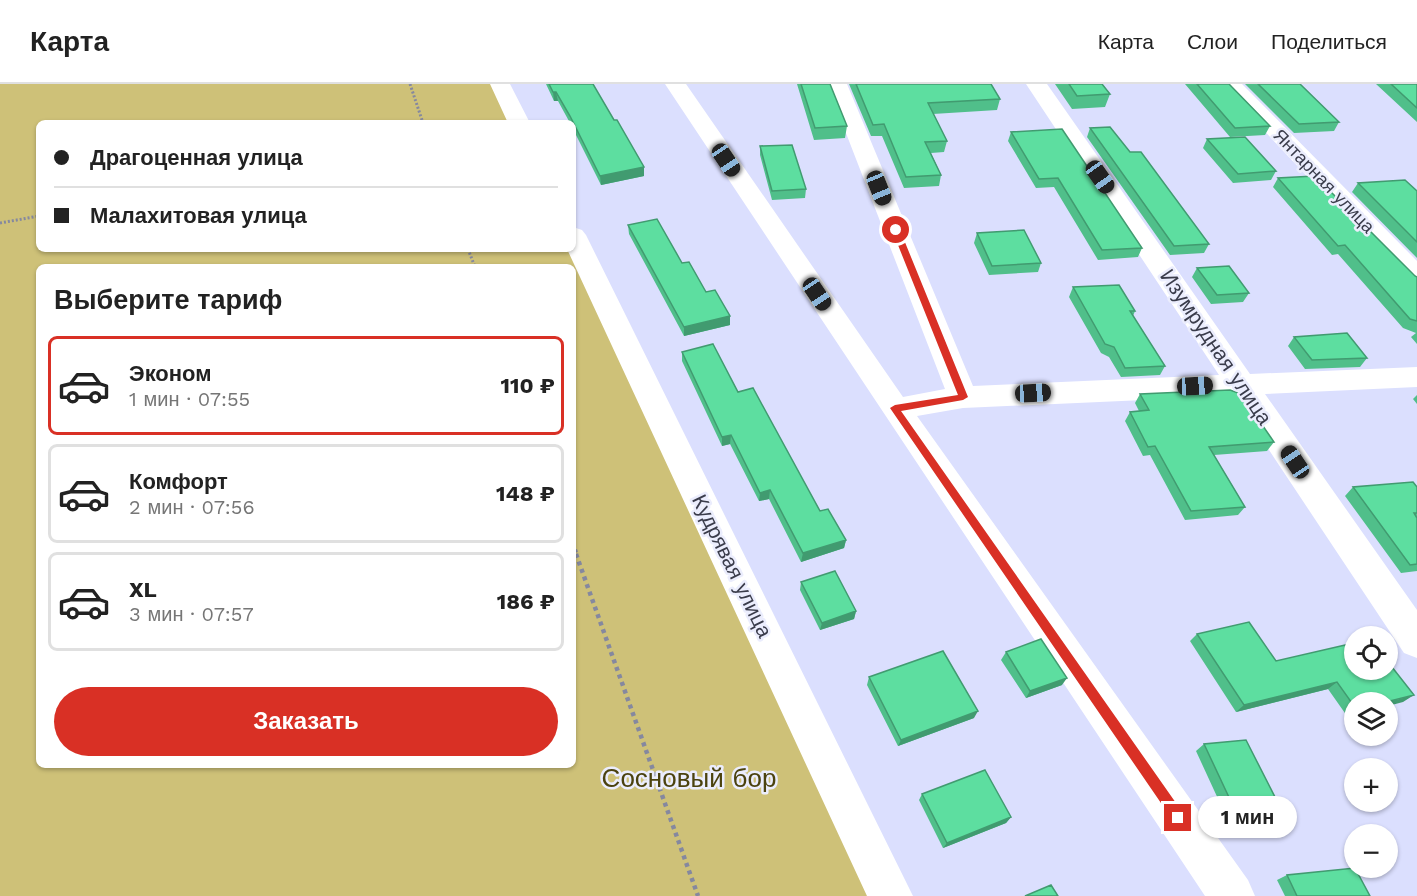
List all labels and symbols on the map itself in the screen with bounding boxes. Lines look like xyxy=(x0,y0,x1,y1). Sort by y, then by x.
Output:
street label: Янтарная улица xyxy=(1269,124,1380,238)
car xyxy=(708,140,744,180)
car xyxy=(1082,157,1118,197)
car xyxy=(864,168,894,208)
route start xyxy=(882,216,909,243)
street label: Изумрудная улица xyxy=(1155,264,1278,430)
car xyxy=(799,274,835,314)
car xyxy=(1177,376,1213,396)
car xyxy=(1015,383,1051,403)
car xyxy=(1277,442,1313,482)
street label: Кудрявая улица xyxy=(687,490,778,642)
park label: Сосновый бор xyxy=(602,763,776,793)
callout: 1 мин xyxy=(1199,797,1298,839)
route end xyxy=(1164,804,1191,831)

